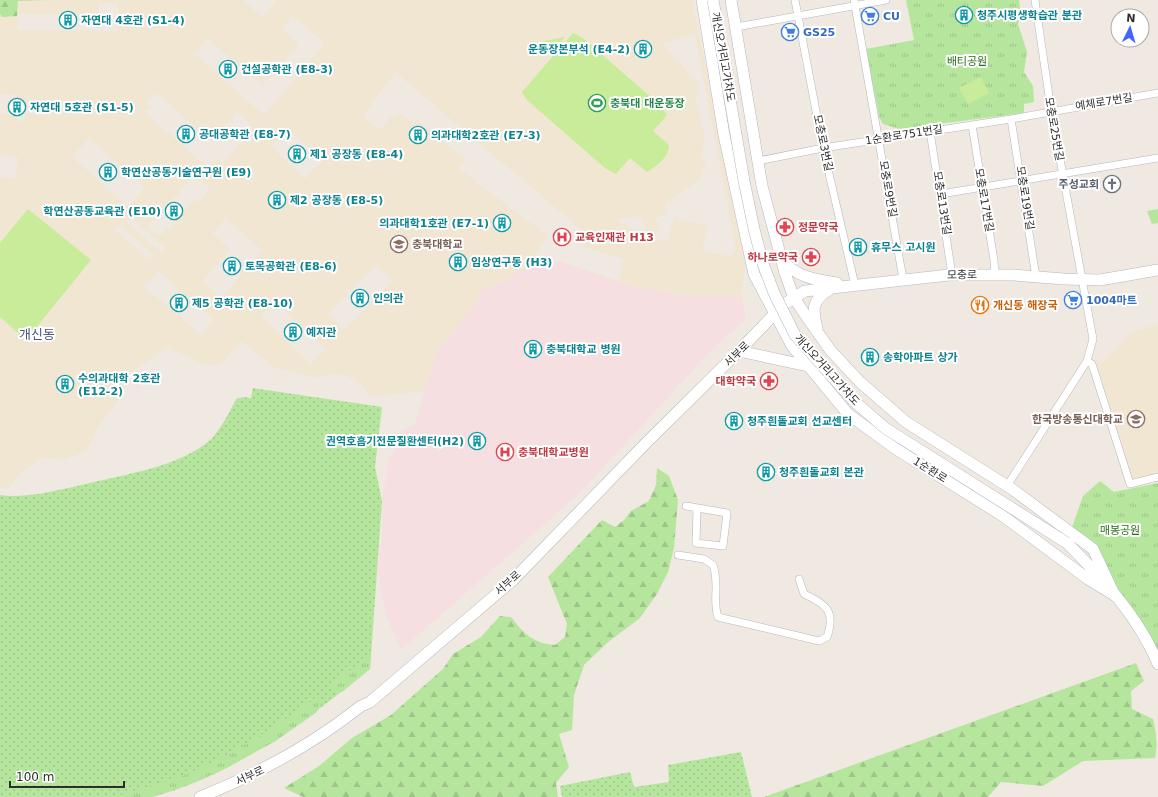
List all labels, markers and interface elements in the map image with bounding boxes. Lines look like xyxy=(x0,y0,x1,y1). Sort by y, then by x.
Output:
building icon: 청주시평생학습관 분관 xyxy=(954,5,974,25)
supermarket icon: CU xyxy=(860,6,880,26)
north arrow xyxy=(1110,8,1150,48)
place label: 청주시평생학습관 분관 xyxy=(977,9,1082,22)
building icon: 자연대 4호관 (S1-4) xyxy=(58,10,78,30)
place label: CU xyxy=(883,10,900,23)
street label: 개신오거리고가차도 xyxy=(709,11,737,103)
text: N xyxy=(1126,12,1136,25)
place label: 자연대 4호관 (S1-4) xyxy=(81,14,185,27)
supermarket icon: GS25 xyxy=(780,22,800,42)
place label: GS25 xyxy=(803,26,835,39)
building icon: 운동장본부석 (E4-2) xyxy=(633,39,653,59)
place label: 운동장본부석 (E4-2) xyxy=(528,43,630,56)
park label: 배티공원 xyxy=(947,55,987,68)
building icon: 건설공학관 (E8-3) xyxy=(218,59,238,79)
place label: 건설공학관 (E8-3) xyxy=(241,63,333,76)
street label: 예체로7번길 xyxy=(1075,91,1133,113)
sports icon: 충북대 대운동장 xyxy=(587,93,607,113)
street label: 모충로25번길 xyxy=(1042,96,1066,162)
building icon: 자연대 5호관 (S1-5) xyxy=(7,97,27,117)
place label: 충북대 대운동장 xyxy=(610,97,685,110)
place label: 자연대 5호관 (S1-5) xyxy=(30,101,134,114)
street label: 모충로3번길 xyxy=(811,113,835,173)
street label: 1순환로751번길 xyxy=(864,122,944,148)
building icon: 공대공학관 (E8-7) xyxy=(176,124,196,144)
building icon: 의과대학2호관 (E7-3) xyxy=(408,125,428,145)
place label: 공대공학관 (E8-7) xyxy=(199,128,291,141)
place label: 의과대학2호관 (E7-3) xyxy=(431,129,541,142)
building icon: 제1 공장동 (E8-4) xyxy=(287,144,307,164)
place label: 제1 공장동 (E8-4) xyxy=(310,148,403,161)
street label: 모충로9번길 xyxy=(877,160,899,218)
building icon: 학연산공동기술연구원 (E9) xyxy=(98,162,118,182)
street label: 모충로19번길 xyxy=(1014,165,1036,231)
place label: 학연산공동기술연구원 (E9) xyxy=(121,166,251,179)
street label: 모충로17번길 xyxy=(972,167,996,233)
street label: 모충로13번길 xyxy=(931,170,953,236)
church icon: 주성교회 xyxy=(1102,174,1122,194)
place label: 주성교회 xyxy=(1059,178,1099,191)
building icon: 제2 공장동 (E8-5) xyxy=(267,190,287,210)
place label: 제2 공장동 (E8-5) xyxy=(290,194,383,207)
building icon: 학연산공동교육관 (E10) xyxy=(164,201,184,221)
place label: 학연산공동교육관 (E10) xyxy=(43,205,161,218)
building icon: 의과대학1호관 (E7-1) xyxy=(492,213,512,233)
place label: 의과대학1호관 (E7-1) xyxy=(379,217,489,230)
pharmacy icon: 정문약국 xyxy=(775,217,795,237)
place label: 정문약국 xyxy=(798,221,838,234)
hospital icon: 교육인재관 H13 xyxy=(552,227,572,247)
place label: 교육인재관 H13 xyxy=(575,231,654,244)
school or university icon: 충북대학교 xyxy=(389,234,409,254)
building icon: 휴무스 고시원 xyxy=(848,237,868,257)
place label: 충북대학교 xyxy=(412,238,463,251)
place label: 휴무스 고시원 xyxy=(871,241,936,254)
pharmacy icon: 하나로약국 xyxy=(801,247,821,267)
place label: 하나로약국 xyxy=(747,251,798,264)
building icon: 임상연구동 (H3) xyxy=(448,252,468,272)
building icon: 토목공학관 (E8-6) xyxy=(222,256,242,276)
place label: 임상연구동 (H3) xyxy=(471,256,552,269)
place label: 토목공학관 (E8-6) xyxy=(245,260,337,273)
street label: 모충로 xyxy=(947,268,977,282)
building icon: 인의관 xyxy=(350,288,370,308)
supermarket icon: 1004마트 xyxy=(1063,290,1083,310)
place label: 인의관 xyxy=(373,292,403,305)
building icon: 제5 공학관 (E8-10) xyxy=(169,293,189,313)
place label: 1004마트 xyxy=(1086,294,1137,307)
restaurant icon: 개신동 해장국 xyxy=(970,295,990,315)
place label: 제5 공학관 (E8-10) xyxy=(192,297,293,310)
place label: 개신동 해장국 xyxy=(993,299,1058,312)
building icon: 예지관 xyxy=(283,322,303,342)
place label: 예지관 xyxy=(306,326,336,339)
district label: 개신동 xyxy=(19,327,55,342)
street label: 개신오거리고가차도 xyxy=(792,332,862,408)
building icon: 충북대학교 병원 xyxy=(523,339,543,359)
street label: 서부로 xyxy=(722,339,752,369)
place label: 충북대학교 병원 xyxy=(546,343,621,356)
building icon: 송학아파트 상가 xyxy=(860,347,880,367)
place label: 송학아파트 상가 xyxy=(883,351,958,364)
pharmacy icon: 대학약국 xyxy=(759,371,779,391)
place label: 수의과대학 2호관 (E12-2) xyxy=(78,372,160,398)
building icon: 수의과대학 2호관 (E12-2) xyxy=(55,374,75,394)
place label: 대학약국 xyxy=(716,375,756,388)
school or university icon: 한국방송통신대학교 xyxy=(1126,409,1146,429)
building icon: 청주흰돌교회 선교센터 xyxy=(724,411,744,431)
place label: 한국방송통신대학교 xyxy=(1032,413,1123,426)
place label: 청주흰돌교회 선교센터 xyxy=(747,415,852,428)
building icon: 권역호흡기전문질환센터(H2) xyxy=(467,431,487,451)
place label: 권역호흡기전문질환센터(H2) xyxy=(326,435,464,448)
hospital icon: 충북대학교병원 xyxy=(495,442,515,462)
place label: 충북대학교병원 xyxy=(518,446,589,459)
street label: 1순환로 xyxy=(911,455,949,485)
building icon: 청주흰돌교회 본관 xyxy=(756,462,776,482)
place label: 청주흰돌교회 본관 xyxy=(779,466,864,479)
park label: 매봉공원 xyxy=(1100,524,1140,537)
street label: 서부로 xyxy=(492,568,524,598)
scale bar xyxy=(10,763,124,789)
street label: 서부로 xyxy=(233,764,267,788)
text: 100 m xyxy=(16,770,54,784)

